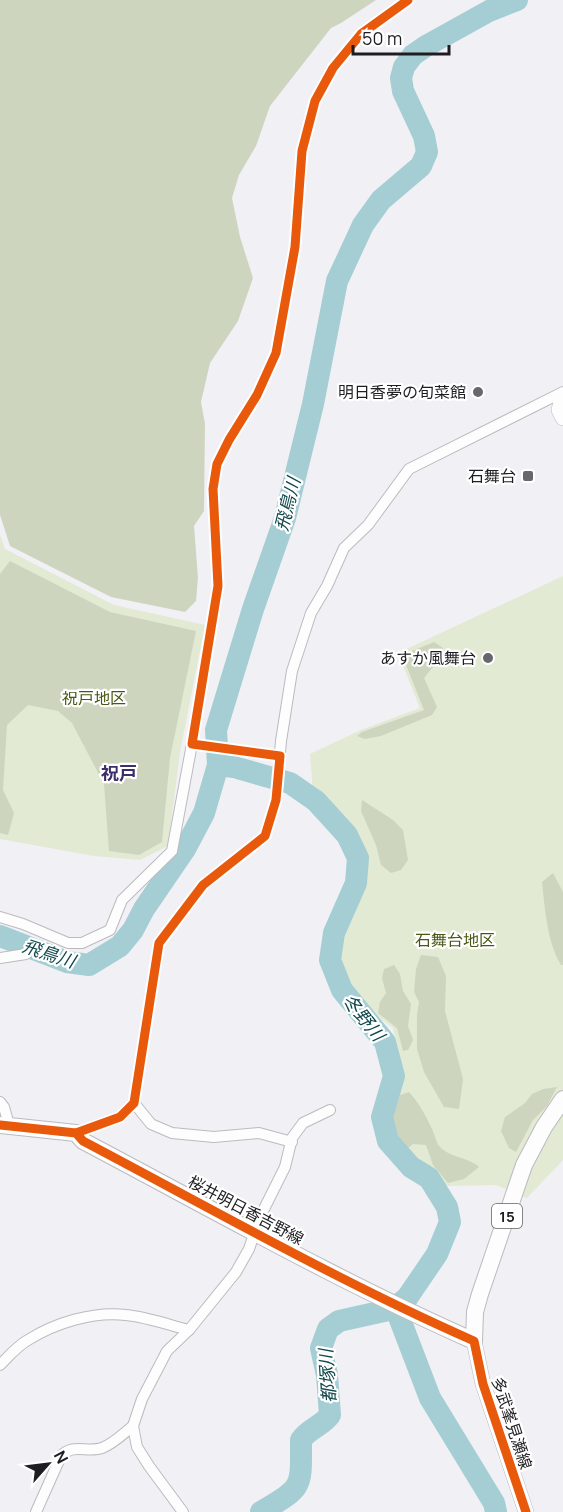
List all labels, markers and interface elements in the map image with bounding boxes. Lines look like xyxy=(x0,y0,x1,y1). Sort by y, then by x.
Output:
scale bar xyxy=(353,18,449,56)
text: 50 m xyxy=(362,26,402,50)
place label: 明日香夢の旬菜館 xyxy=(338,381,466,403)
marker: 明日香夢の旬菜館 xyxy=(471,385,485,399)
place label: 石舞台 xyxy=(468,465,516,487)
marker: 石舞台 xyxy=(521,469,535,483)
water label: 飛鳥川 xyxy=(269,473,306,533)
place label: あすか風舞台 xyxy=(380,647,476,669)
marker: あすか風舞台 xyxy=(481,651,495,665)
park label: 祝戸地区 xyxy=(62,687,126,709)
district label: 祝戸 xyxy=(101,761,137,785)
park label: 石舞台地区 xyxy=(415,929,495,951)
water label: 飛鳥川 xyxy=(20,933,80,973)
water label: 冬野川 xyxy=(338,988,392,1047)
street label: 桜井明日香吉野線 xyxy=(184,1170,308,1250)
road number: 15 xyxy=(492,1204,522,1228)
water label: 都塚川 xyxy=(313,1346,341,1404)
street label: 多武峯見瀬線 xyxy=(487,1374,537,1472)
north arrow xyxy=(18,1434,78,1494)
text: N xyxy=(49,1447,74,1467)

